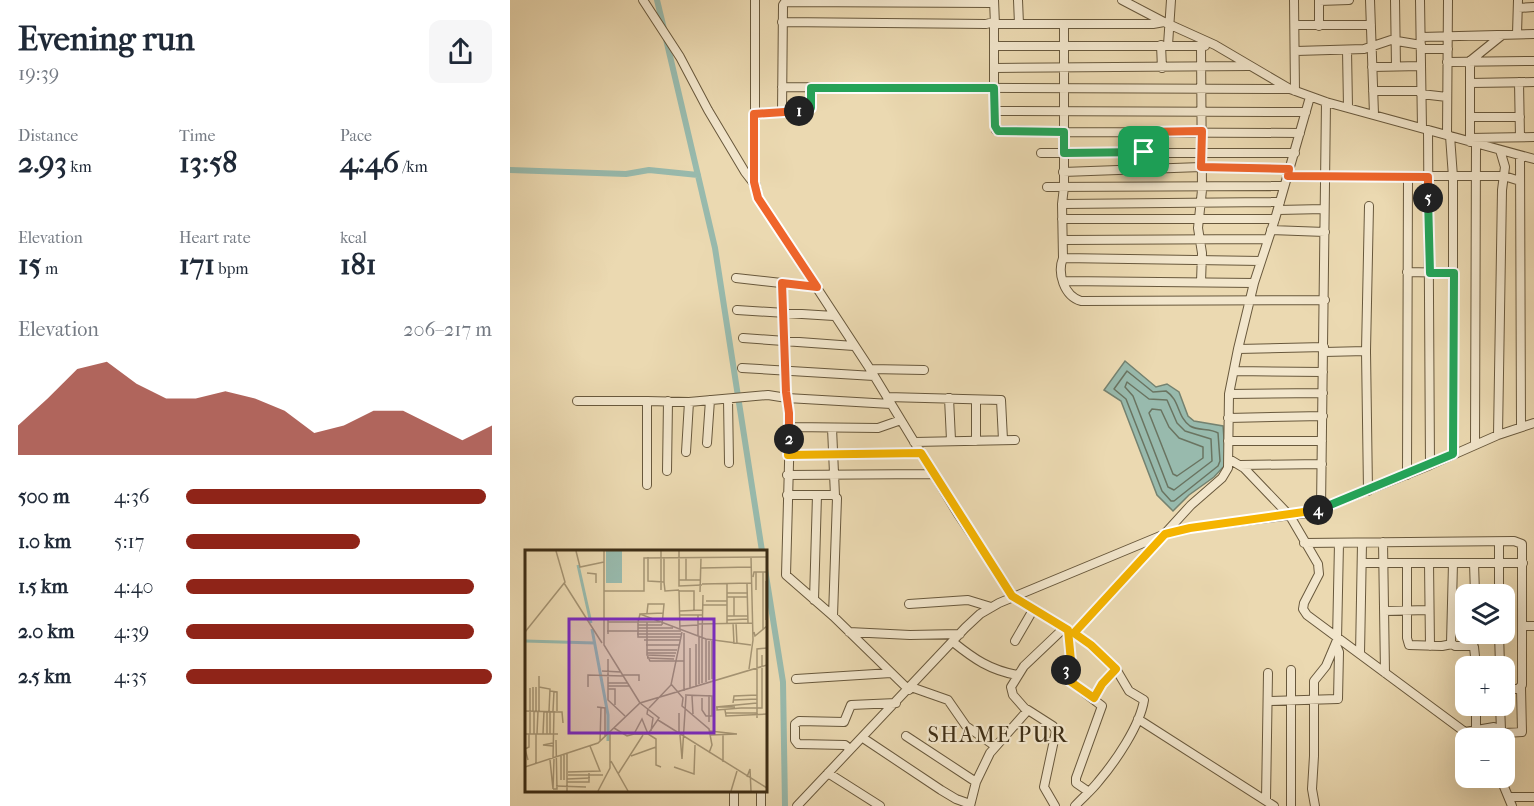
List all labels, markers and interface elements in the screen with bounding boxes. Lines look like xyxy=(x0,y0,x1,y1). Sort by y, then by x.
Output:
text: Evening run xyxy=(18,20,195,59)
button: share xyxy=(429,20,492,83)
text: 19:39 xyxy=(18,62,59,85)
pin: 1 xyxy=(784,96,814,126)
text: 1 xyxy=(796,101,802,120)
text: Distance xyxy=(18,126,78,145)
text: Time xyxy=(179,126,215,145)
text: Pace xyxy=(340,126,372,145)
pin xyxy=(1118,126,1169,177)
icon: arrive xyxy=(1127,135,1160,168)
text: 2.93 xyxy=(18,145,67,180)
text: 13:58 xyxy=(179,145,237,180)
text: 4:46 xyxy=(340,145,399,180)
text: km xyxy=(67,157,92,176)
text: /km xyxy=(399,157,428,176)
pin: 5 xyxy=(1413,183,1443,213)
text: 5 xyxy=(1425,188,1431,207)
text: Elevation xyxy=(18,228,83,247)
text: Heart rate xyxy=(179,228,251,247)
text: kcal xyxy=(340,228,367,247)
text: 15 xyxy=(18,247,42,282)
text: 171 xyxy=(179,247,215,282)
text: 181 xyxy=(340,247,377,282)
text: m xyxy=(42,259,58,278)
text: bpm xyxy=(215,259,249,278)
text: Elevation xyxy=(18,318,99,341)
text: 206–217 m xyxy=(403,318,492,341)
pin: 2 xyxy=(774,424,804,454)
text: 2 xyxy=(785,429,793,448)
text: 500 m xyxy=(18,485,70,508)
text: 4:36 xyxy=(114,485,150,508)
pin: 4 xyxy=(1303,495,1333,525)
text: 4 xyxy=(1313,500,1323,519)
text: 1.0 km xyxy=(18,530,71,553)
text: 5:17 xyxy=(114,530,144,553)
inset map xyxy=(525,550,766,791)
text: 1.5 km xyxy=(18,575,68,598)
text: 4:40 xyxy=(114,575,154,598)
map controls xyxy=(1455,584,1515,788)
button: layers xyxy=(1455,584,1515,644)
text: 2.0 km xyxy=(18,620,74,643)
text: 4:39 xyxy=(114,620,149,643)
pin: 3 xyxy=(1051,655,1081,685)
button: + xyxy=(1455,656,1515,716)
text: 3 xyxy=(1063,660,1069,679)
text: 2.5 km xyxy=(18,665,71,688)
text: 4:35 xyxy=(114,665,148,688)
district label: SHAME PUR xyxy=(927,722,1069,748)
button: − xyxy=(1455,728,1515,788)

